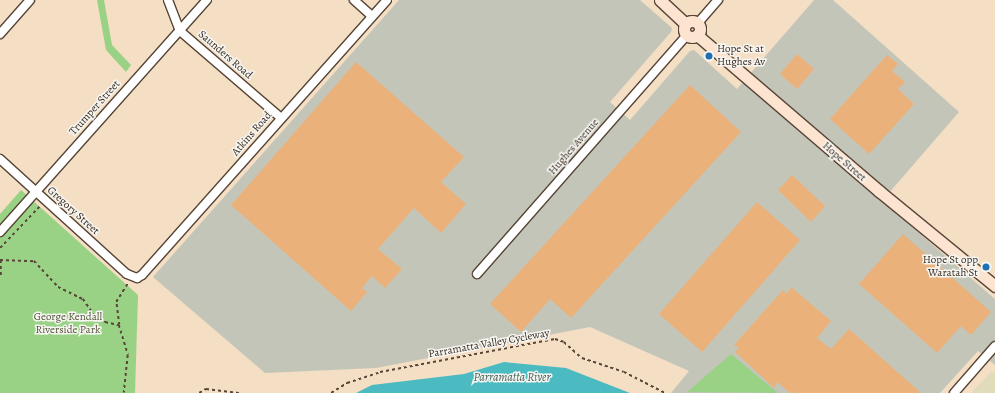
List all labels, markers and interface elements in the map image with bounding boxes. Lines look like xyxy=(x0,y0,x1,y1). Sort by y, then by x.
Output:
street label: Saunders Road xyxy=(195,28,255,82)
place label: Hope St at Hughes Av xyxy=(717,43,765,69)
marker: Hope St at Hughes Av xyxy=(704,51,714,61)
street label: Trumper Street xyxy=(67,78,123,138)
street label: Atkins Road xyxy=(229,109,275,159)
street label: Hughes Avenue xyxy=(546,116,602,178)
street label: Hope Street xyxy=(819,139,869,185)
street label: Gregory Street xyxy=(44,184,102,238)
place label: Hope St opp Waratah St xyxy=(923,254,978,280)
marker: Hope St opp Waratah St xyxy=(981,262,991,272)
park label: George Kendall Riverside Park xyxy=(34,311,102,337)
street label: Parramatta Valley Cycleway xyxy=(427,327,551,361)
water label: Parramatta River xyxy=(473,371,551,385)

